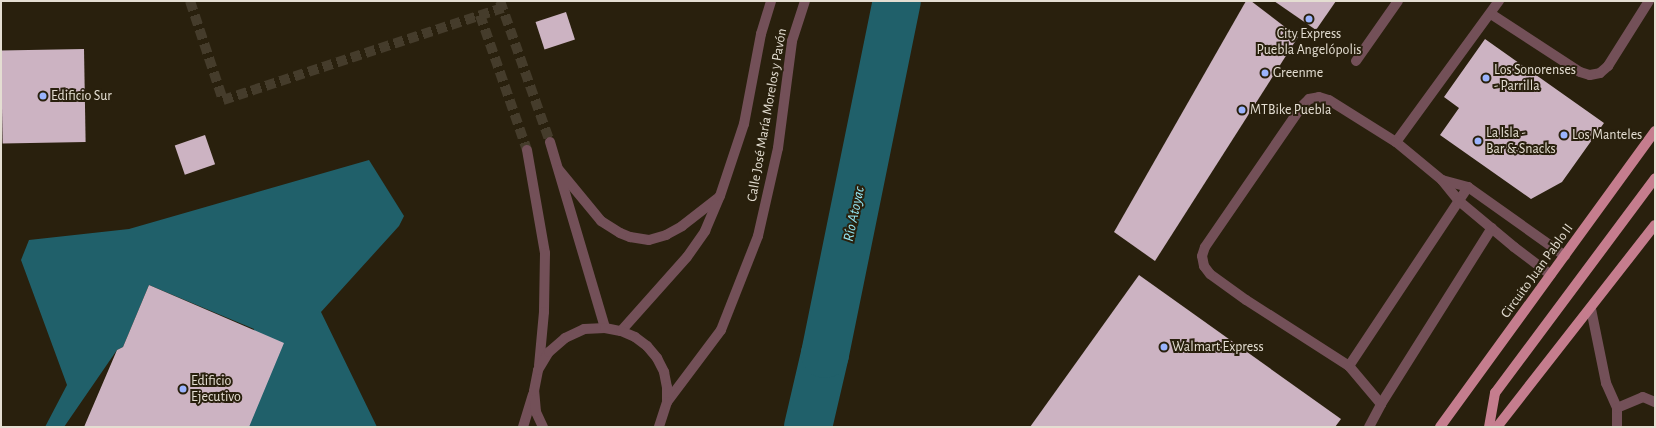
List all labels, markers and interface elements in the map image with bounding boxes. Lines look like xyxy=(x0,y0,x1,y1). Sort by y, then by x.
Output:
marker: City Express Puebla Angelópolis xyxy=(1304,14,1314,24)
place label: City Express Puebla Angelópolis xyxy=(1257,26,1361,58)
street label: Calle José María Morelos y Pavón xyxy=(743,27,791,203)
place label: Los Sonorenses - Parrilla xyxy=(1494,62,1576,94)
place label: Greenme xyxy=(1273,65,1323,81)
marker: Greenme xyxy=(1260,68,1270,78)
marker: Los Sonorenses - Parrilla xyxy=(1481,73,1491,83)
place label: Edificio Sur xyxy=(51,88,112,104)
marker: Edificio Sur xyxy=(38,91,48,101)
place label: MTBike Puebla xyxy=(1250,102,1332,118)
marker: MTBike Puebla xyxy=(1237,105,1247,115)
place label: La Isla - Bar & Snacks xyxy=(1486,125,1556,158)
place label: Los Manteles xyxy=(1572,127,1642,143)
marker: Los Manteles xyxy=(1559,130,1569,140)
marker: La Isla - Bar & Snacks xyxy=(1473,136,1483,146)
water label: Río Atoyac xyxy=(839,185,869,243)
street label: Circuito Juan Pablo II xyxy=(1497,221,1577,321)
place label: Walmart Express xyxy=(1172,339,1264,355)
marker: Walmart Express xyxy=(1159,342,1169,352)
place label: Edificio Ejecutivo xyxy=(191,373,241,406)
marker: Edificio Ejecutivo xyxy=(178,384,188,394)

